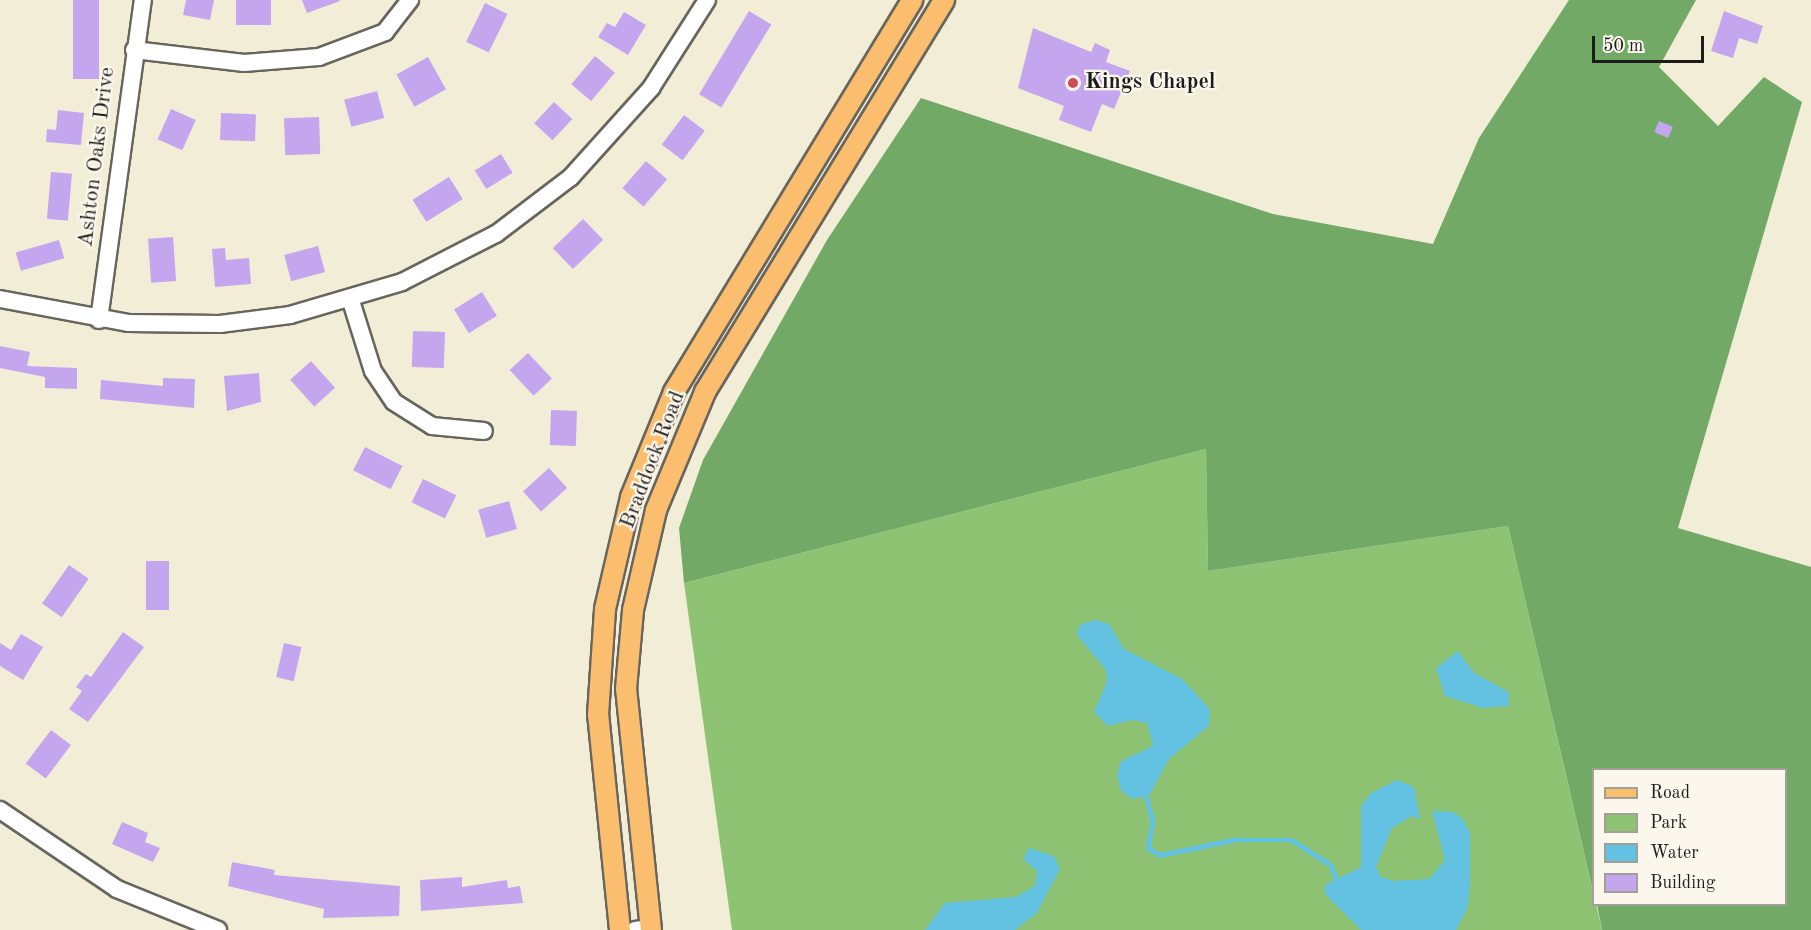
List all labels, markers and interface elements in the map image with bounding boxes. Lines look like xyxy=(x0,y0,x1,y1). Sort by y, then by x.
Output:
scale bar xyxy=(1595,24,1708,62)
text: 50 m xyxy=(1603,37,1643,55)
street label: Ashton Oaks Drive xyxy=(73,65,121,249)
place label: Kings Chapel xyxy=(1085,70,1216,96)
marker: Kings Chapel xyxy=(1066,76,1080,90)
street label: Braddock Road xyxy=(615,388,691,532)
legend xyxy=(1592,768,1787,906)
text: Road xyxy=(1650,784,1690,802)
text: Park xyxy=(1650,814,1687,832)
text: Water xyxy=(1650,844,1699,862)
text: Building xyxy=(1650,874,1715,892)

